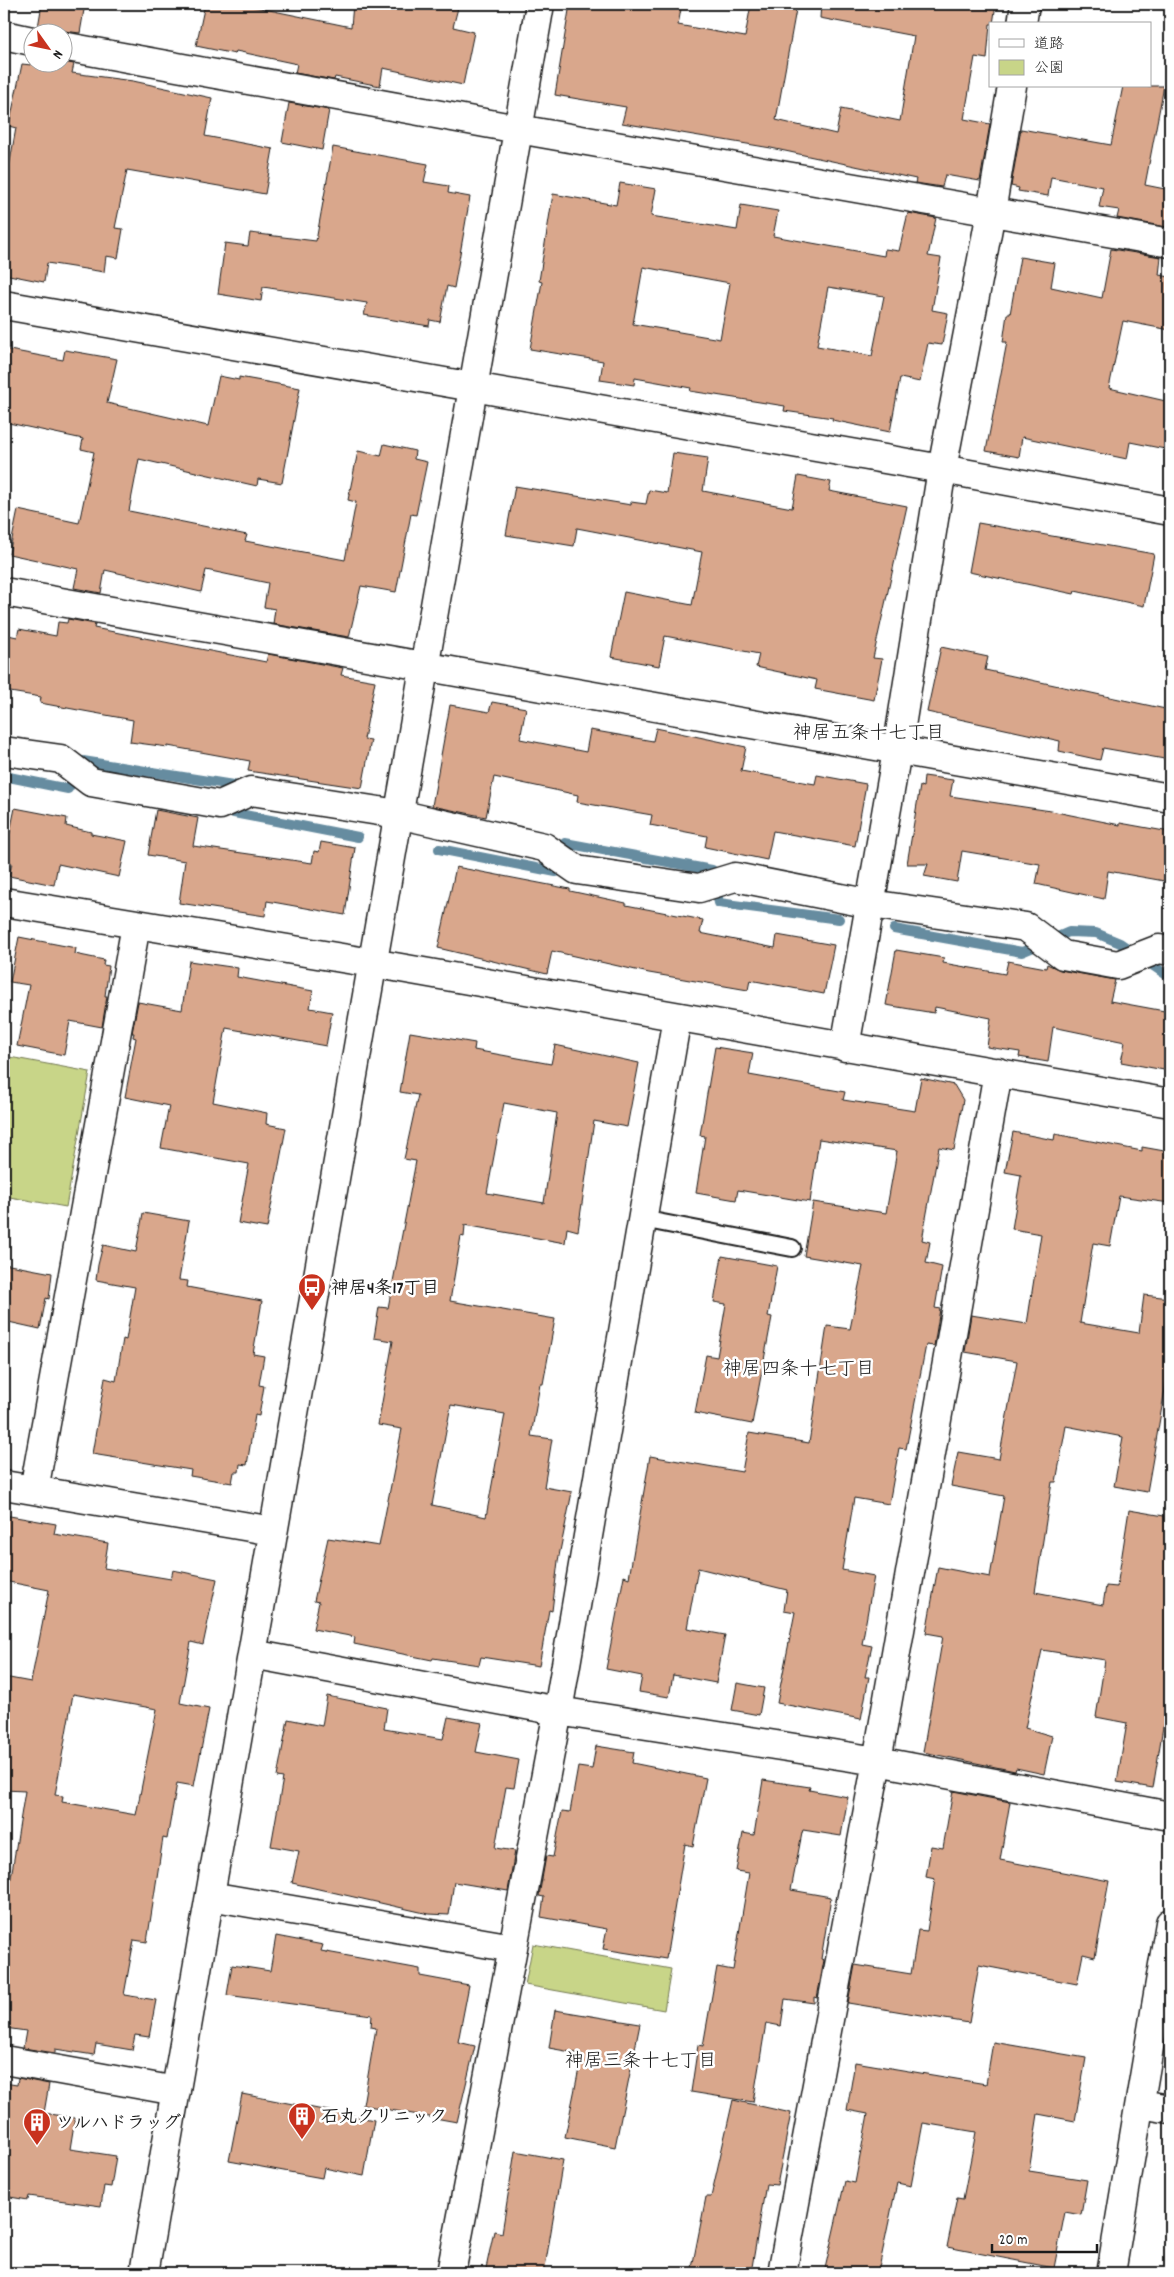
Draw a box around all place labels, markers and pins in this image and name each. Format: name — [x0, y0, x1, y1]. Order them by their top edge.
bus stop icon: 神居4条17丁目 — [297, 1272, 327, 1311]
place label: 神居4条17丁目 — [331, 1277, 439, 1302]
building icon: 石丸クリニック — [287, 2101, 317, 2140]
place label: 石丸クリニック — [321, 2106, 447, 2131]
building icon: ツルハドラッグ — [22, 2107, 52, 2146]
place label: ツルハドラッグ — [56, 2112, 181, 2137]

